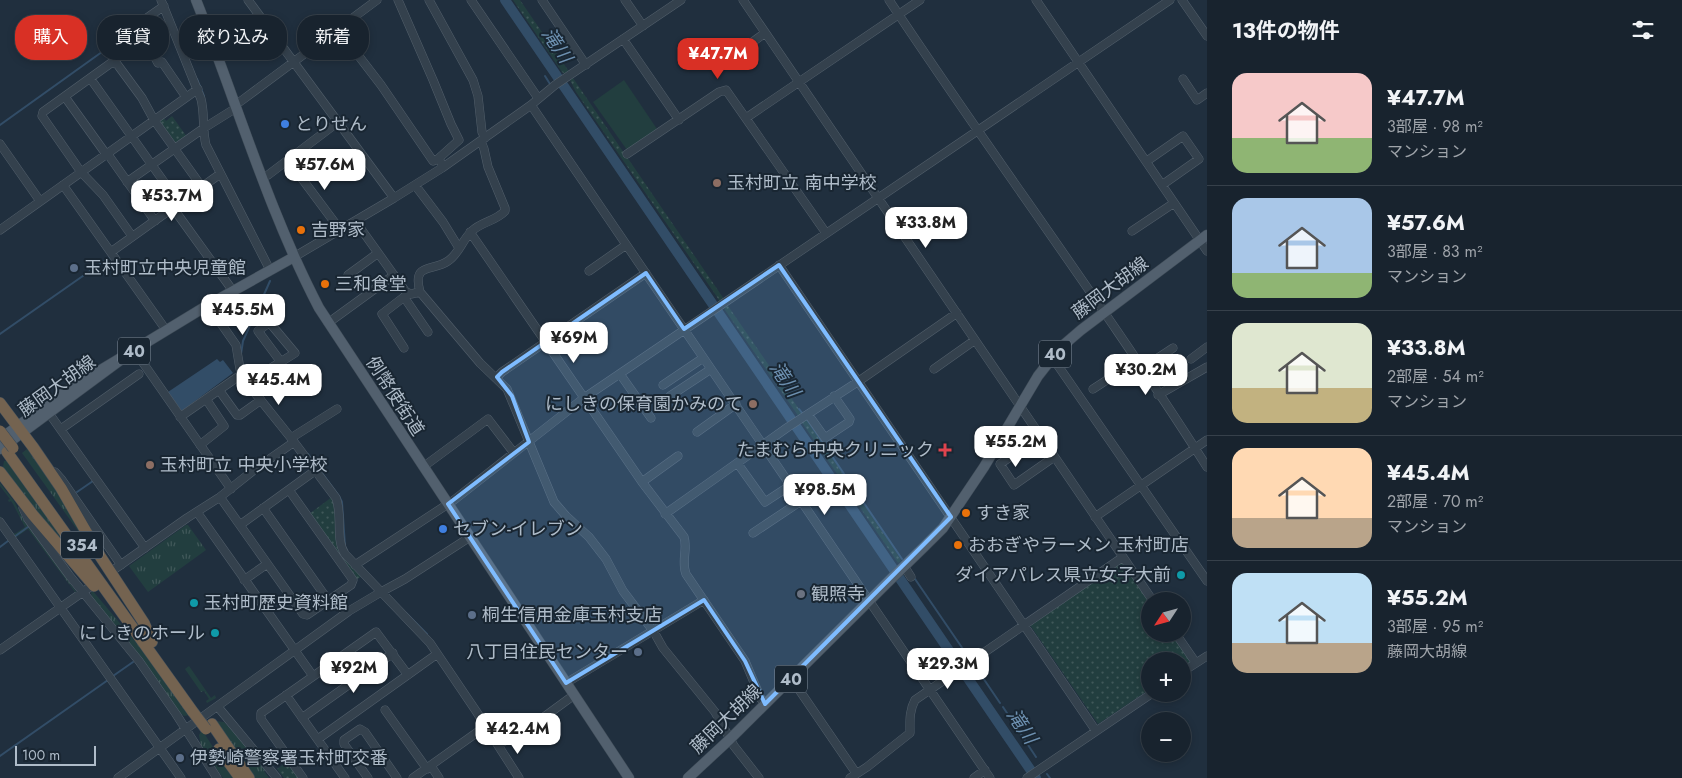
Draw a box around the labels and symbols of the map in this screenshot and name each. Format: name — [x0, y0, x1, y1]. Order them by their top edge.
water label: 滝川 — [535, 22, 580, 70]
pin: ¥47.7M — [677, 38, 759, 80]
place label: とりせん — [295, 111, 367, 137]
marker: とりせん — [279, 118, 291, 130]
pin: ¥57.6M — [284, 148, 366, 191]
place label: 玉村町立 南中学校 — [727, 170, 876, 196]
marker: 玉村町立 南中学校 — [711, 177, 723, 189]
pin: ¥53.7M — [131, 180, 213, 222]
pin: ¥33.8M — [885, 206, 967, 249]
place label: 吉野家 — [311, 217, 365, 243]
marker: 吉野家 — [295, 224, 307, 236]
street label: 藤岡大胡線 — [1066, 251, 1154, 325]
place label: 玉村町立中央児童館 — [84, 255, 246, 281]
marker: 玉村町立中央児童館 — [68, 262, 80, 274]
place label: 三和食堂 — [335, 271, 407, 297]
marker: 三和食堂 — [319, 278, 331, 290]
pin: ¥45.5M — [202, 294, 284, 336]
pin: ¥69M — [544, 322, 604, 364]
road number: 40 — [118, 338, 150, 364]
road number: 40 — [1039, 340, 1071, 368]
street label: 藤岡大胡線 — [13, 349, 101, 423]
street label: 例幣使街道 — [360, 351, 430, 441]
pin: ¥30.2M — [1105, 354, 1187, 396]
water label: 滝川 — [763, 356, 808, 404]
pin: ¥45.4M — [238, 364, 320, 406]
place label: にしきの保育園かみのて — [545, 391, 743, 417]
marker: にしきの保育園かみのて — [747, 398, 759, 410]
pin: ¥55.2M — [975, 426, 1057, 468]
place label: たまむら中央クリニック — [737, 437, 934, 463]
marker: たまむら中央クリニック — [938, 443, 952, 457]
place label: 玉村町立 中央小学校 — [160, 452, 327, 478]
marker: 玉村町立 中央小学校 — [144, 459, 156, 471]
pin: ¥98.5M — [784, 474, 866, 516]
place label: すき家 — [976, 500, 1030, 526]
marker: すき家 — [960, 507, 972, 519]
place label: セブン-イレブン — [453, 516, 583, 542]
marker: セブン-イレブン — [437, 523, 449, 535]
road number: 354 — [61, 532, 103, 558]
place label: おおぎやラーメン 玉村町店 — [968, 532, 1189, 558]
marker: おおぎやラーメン 玉村町店 — [952, 539, 964, 551]
place label: ダイアパレス県立女子大前 — [955, 562, 1171, 588]
marker: ダイアパレス県立女子大前 — [1175, 569, 1187, 581]
place label: 観照寺 — [811, 581, 865, 607]
marker: 観照寺 — [795, 588, 807, 600]
place label: 玉村町歴史資料館 — [204, 590, 348, 616]
north arrow — [1141, 592, 1191, 642]
marker: 玉村町歴史資料館 — [188, 597, 200, 609]
place label: 桐生信用金庫玉村支店 — [482, 602, 662, 628]
marker: 桐生信用金庫玉村支店 — [466, 609, 478, 621]
place label: にしきのホール — [79, 620, 205, 646]
marker: にしきのホール — [209, 627, 221, 639]
place label: 八丁目住民センター — [466, 639, 628, 665]
marker: 八丁目住民センター — [632, 646, 644, 658]
pin: ¥29.3M — [907, 648, 989, 690]
pin: ¥92M — [324, 652, 384, 694]
road number: 40 — [775, 666, 807, 692]
street label: 藤岡大胡線 — [685, 678, 767, 760]
water label: 滝川 — [1000, 703, 1045, 751]
pin: ¥42.4M — [477, 712, 559, 755]
scale bar — [15, 743, 96, 766]
place label: 伊勢崎警察署玉村町交番 — [190, 745, 388, 771]
marker: 伊勢崎警察署玉村町交番 — [174, 752, 186, 764]

